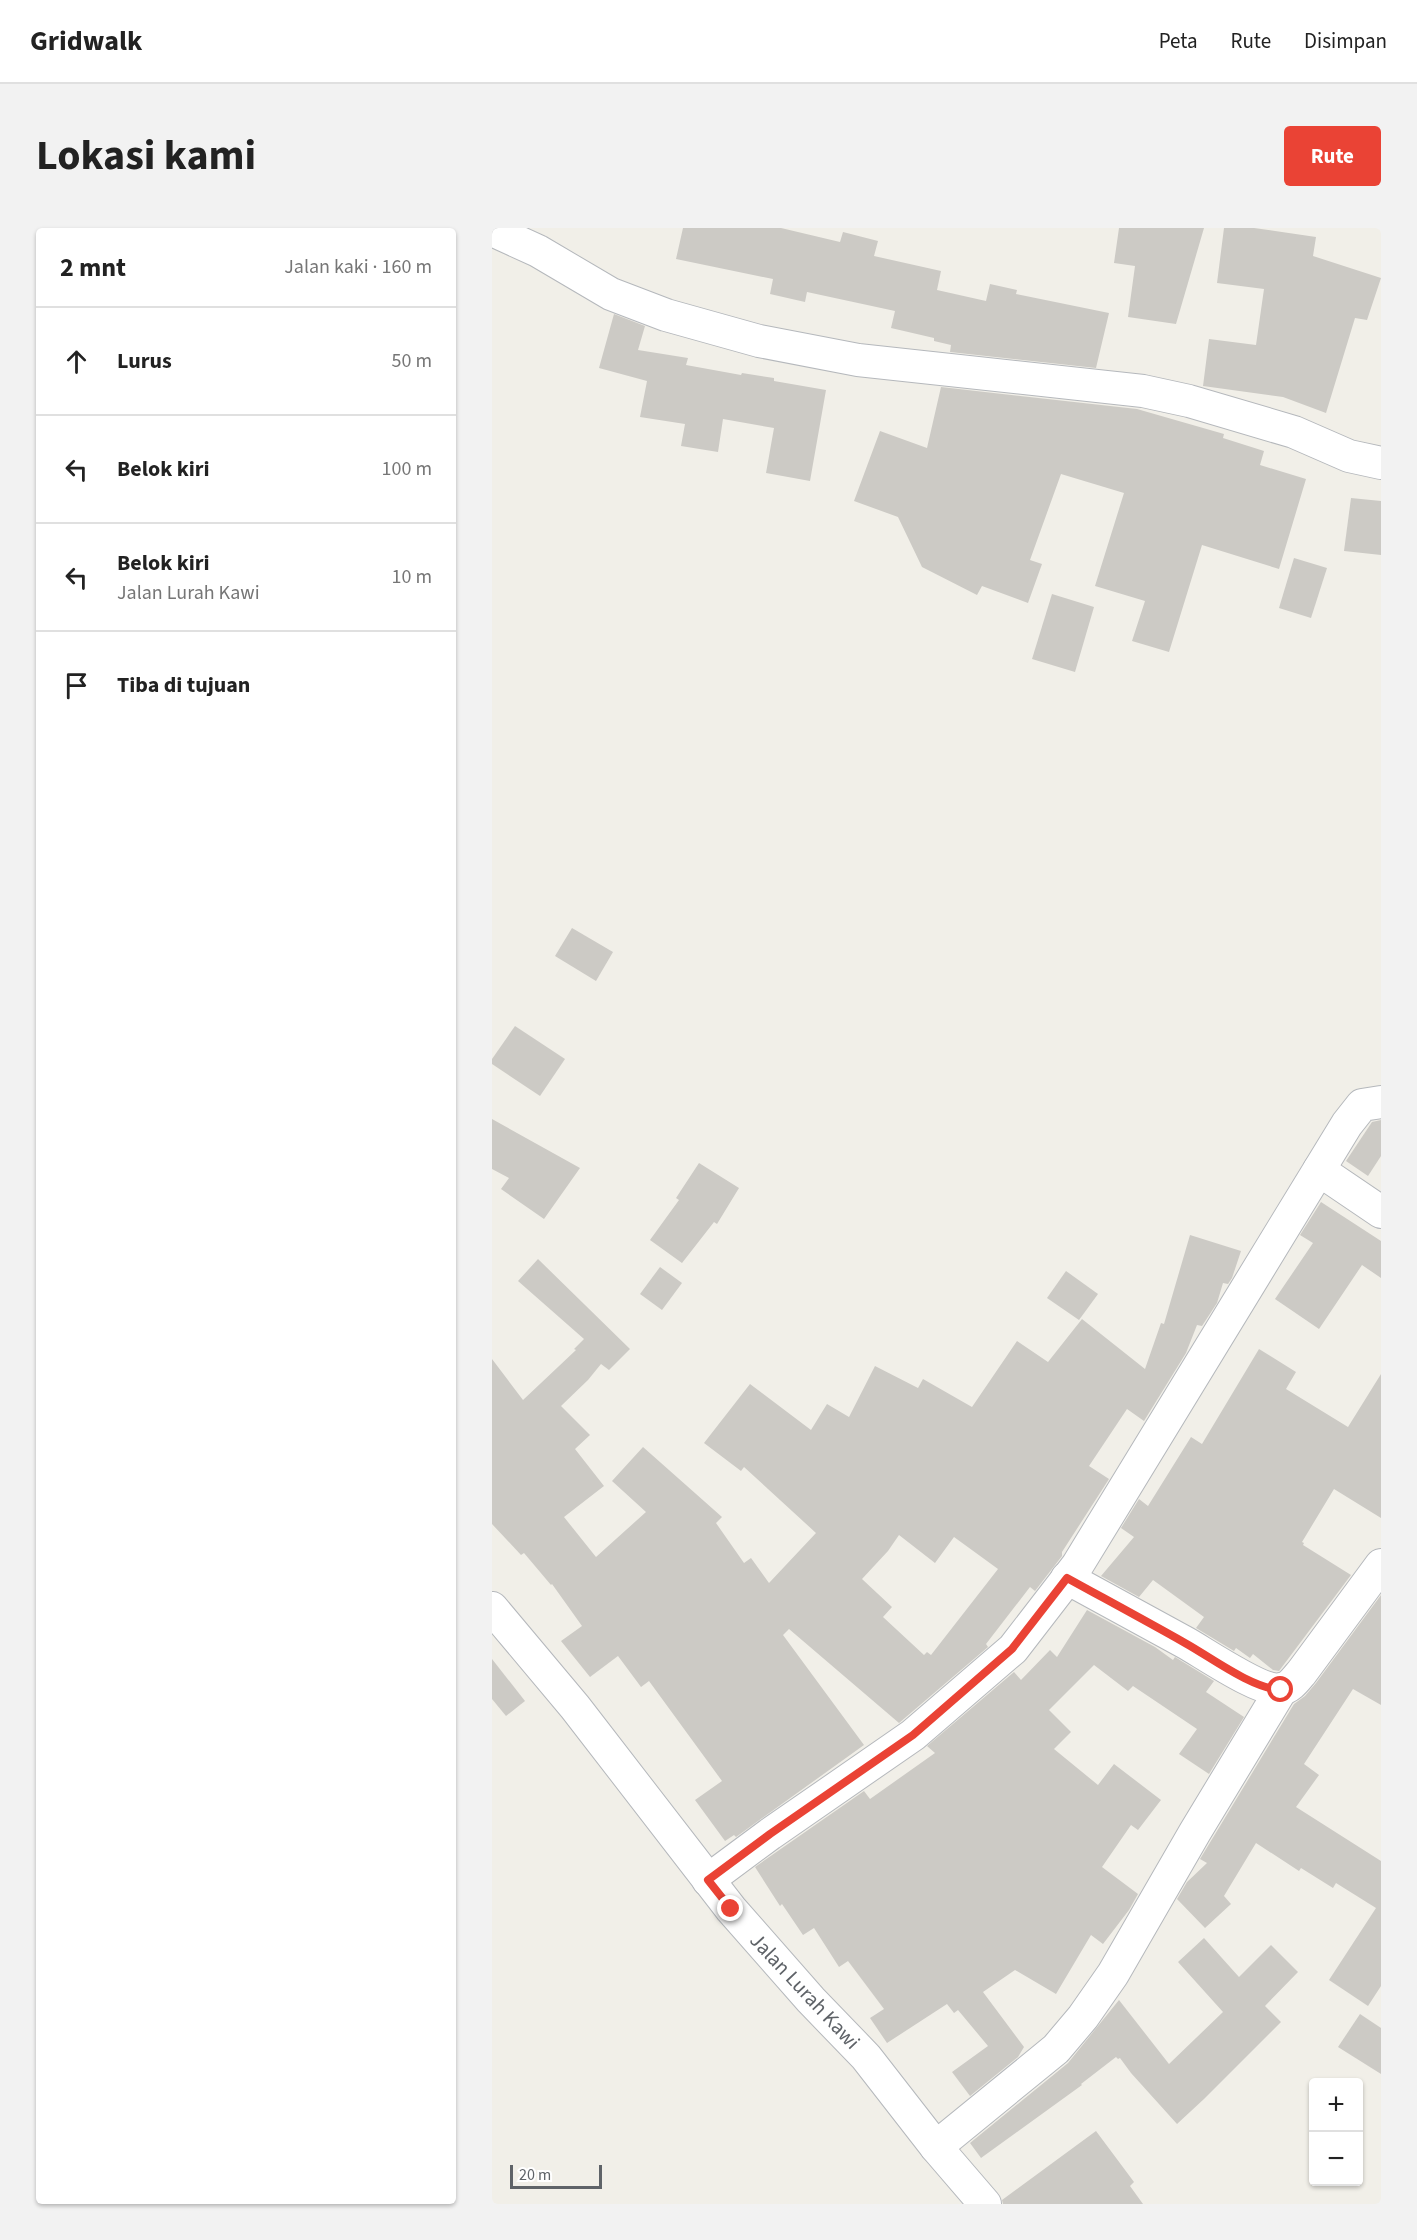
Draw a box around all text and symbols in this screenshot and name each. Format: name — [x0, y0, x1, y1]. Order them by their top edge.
text: Gridwalk — [30, 21, 142, 61]
text: Peta — [1159, 26, 1197, 56]
text: Rute — [1230, 26, 1271, 56]
text: Disimpan — [1304, 26, 1387, 56]
text: Lokasi kami — [36, 126, 256, 186]
button: Rute — [1284, 126, 1381, 186]
text: 2 mnt — [60, 249, 126, 286]
text: Jalan kaki · 160 m — [284, 253, 432, 281]
icon: ahead — [60, 345, 93, 378]
text: Lurus — [117, 345, 172, 377]
text: 50 m — [392, 347, 432, 375]
icon: left — [60, 453, 93, 486]
text: Belok kiri — [117, 453, 210, 485]
text: 100 m — [382, 455, 432, 483]
text: Belok kiri — [117, 547, 210, 579]
icon: left — [60, 561, 93, 594]
text: 10 m — [392, 563, 432, 591]
text: Jalan Lurah Kawi — [117, 579, 260, 607]
icon: arrive — [60, 669, 93, 702]
text: Tiba di tujuan — [117, 669, 250, 701]
route start — [1267, 1676, 1293, 1702]
route end — [717, 1895, 743, 1921]
street label: Jalan Lurah Kawi — [743, 1926, 867, 2056]
map controls — [1309, 2078, 1363, 2186]
button: + — [1309, 2078, 1363, 2132]
button: − — [1309, 2132, 1363, 2186]
scale bar — [510, 2162, 602, 2190]
text: 20 m — [519, 2164, 551, 2186]

